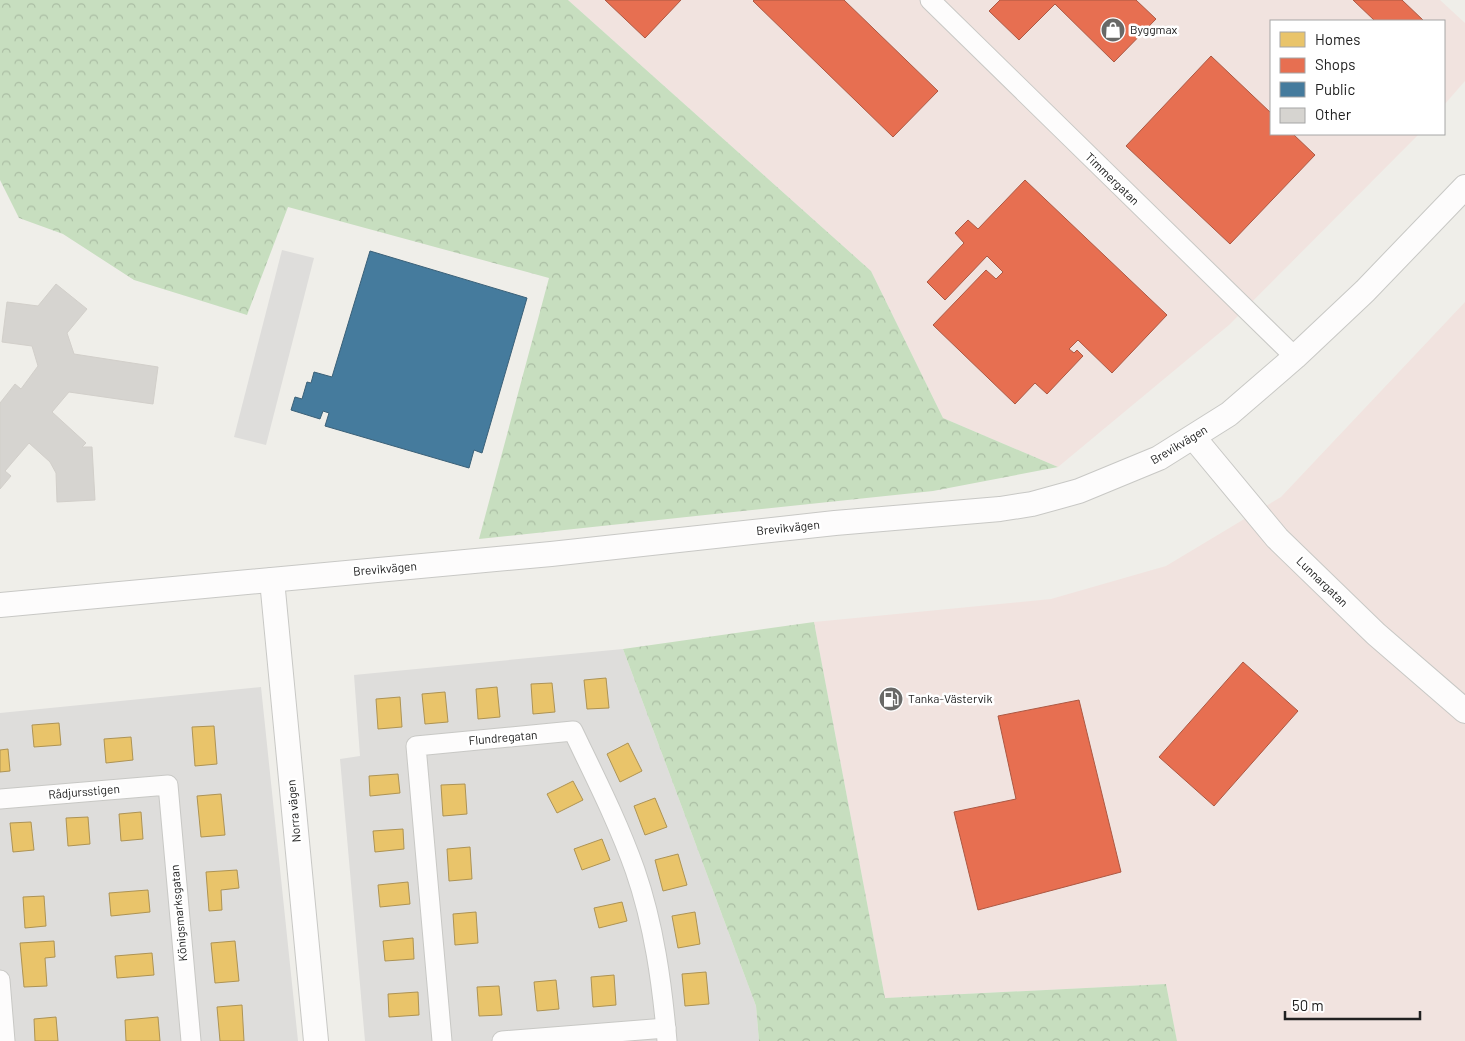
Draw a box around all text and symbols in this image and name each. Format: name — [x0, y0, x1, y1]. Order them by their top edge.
shop icon: Byggmax — [1100, 17, 1126, 43]
legend — [1270, 20, 1445, 135]
place label: Byggmax — [1130, 22, 1178, 36]
text: Homes — [1315, 30, 1360, 48]
text: Shops — [1315, 55, 1355, 73]
text: Public — [1315, 80, 1355, 98]
text: Other — [1315, 105, 1352, 123]
street label: Timmergatan — [1083, 149, 1143, 207]
street label: Brevikvägen — [1148, 422, 1209, 467]
street label: Brevikvägen — [755, 517, 820, 537]
street label: Lunnargatan — [1294, 553, 1351, 609]
street label: Brevikvägen — [353, 558, 417, 578]
fuel station icon: Tanka-Västervik — [878, 686, 904, 712]
place label: Tanka-Västervik — [908, 691, 992, 705]
street label: Flundregatan — [468, 727, 538, 747]
street label: Norra vägen — [283, 779, 303, 843]
street label: Rådjursstigen — [48, 781, 120, 801]
street label: Königsmarksgatan — [167, 864, 189, 962]
scale bar — [1285, 988, 1420, 1020]
text: 50 m — [1292, 996, 1324, 1014]

